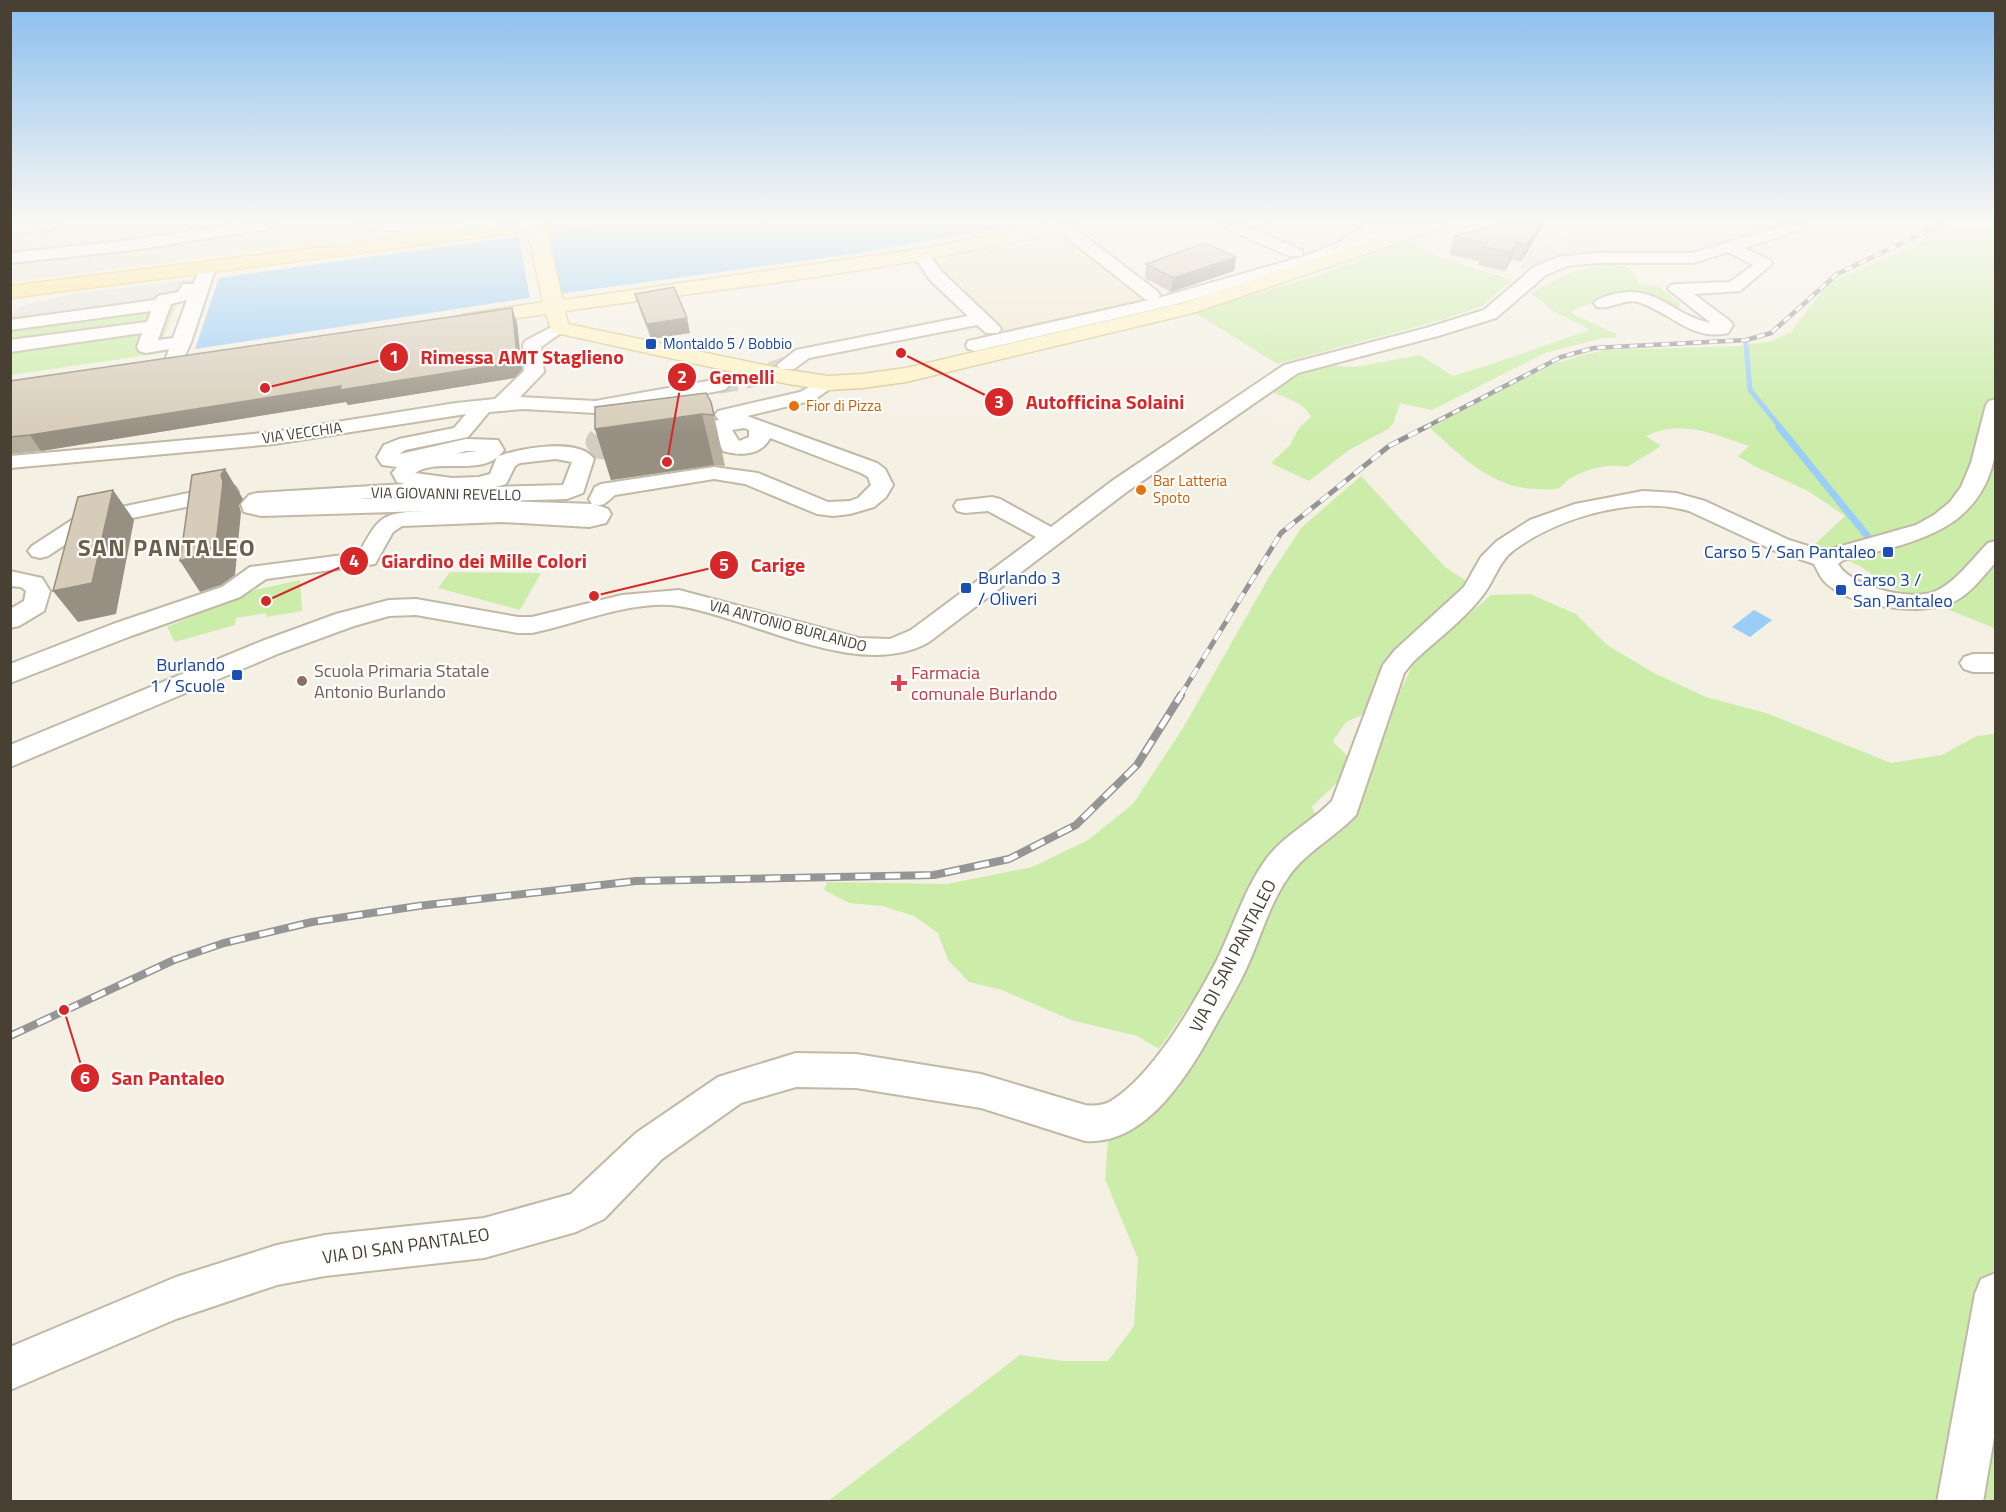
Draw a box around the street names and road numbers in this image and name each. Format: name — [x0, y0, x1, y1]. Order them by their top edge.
street label: VIA VECCHIA — [260, 416, 343, 449]
street label: VIA GIOVANNI REVELLO — [371, 481, 521, 506]
street label: VIA ANTONIO BURLANDO — [707, 593, 870, 658]
street label: VIA DI SAN PANTALEO — [1182, 874, 1283, 1037]
street label: VIA DI SAN PANTALEO — [321, 1220, 491, 1271]

